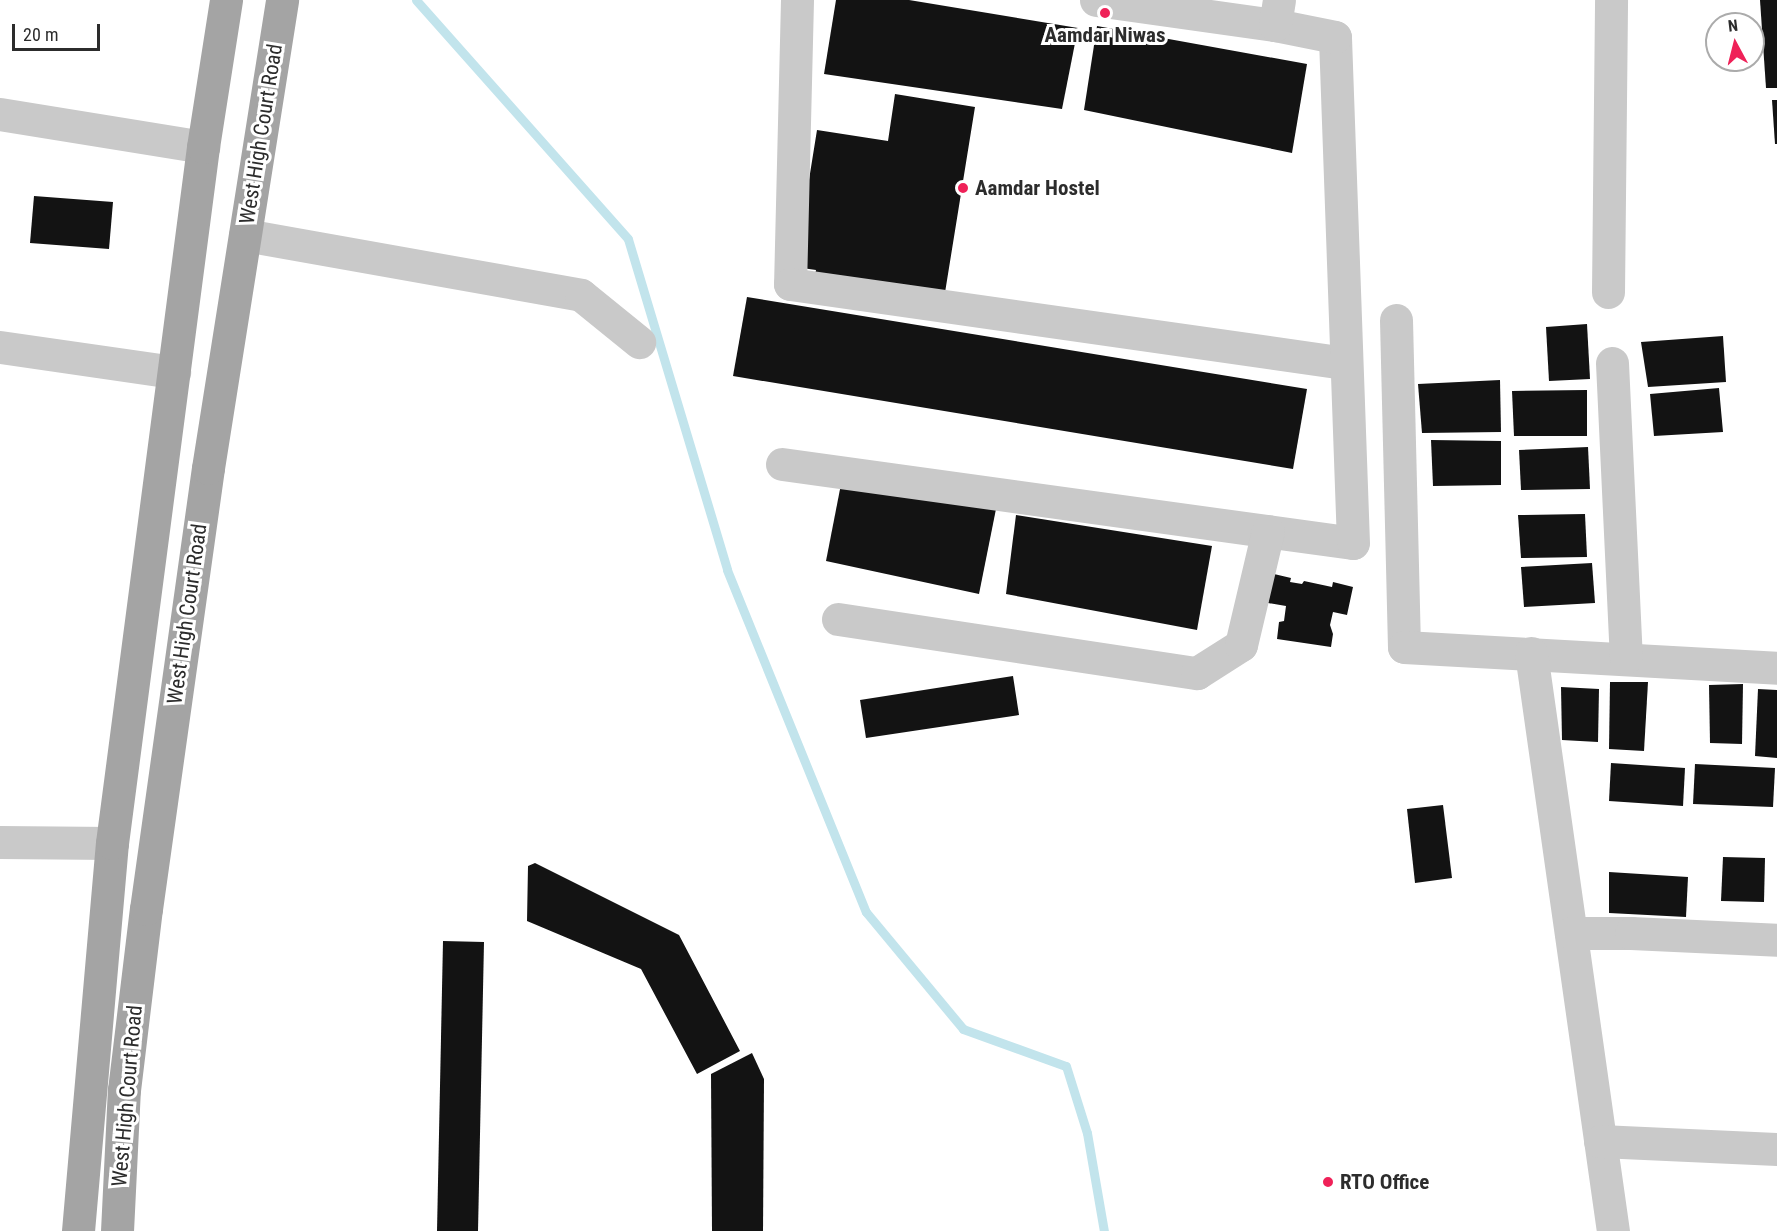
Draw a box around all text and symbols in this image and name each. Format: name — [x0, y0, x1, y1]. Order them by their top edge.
marker: Aamdar Niwas — [1098, 6, 1112, 20]
scale bar — [15, 12, 104, 50]
north arrow — [1705, 12, 1765, 72]
text: N — [1727, 16, 1739, 36]
place label: Aamdar Niwas — [1045, 22, 1165, 48]
text: 20 m — [23, 24, 58, 45]
street label: West High Court Road — [234, 42, 288, 226]
place label: Aamdar Hostel — [975, 175, 1100, 201]
marker: Aamdar Hostel — [956, 181, 970, 195]
street label: West High Court Road — [162, 522, 212, 706]
street label: West High Court Road — [107, 1004, 147, 1188]
place label: RTO Office — [1340, 1169, 1429, 1195]
marker: RTO Office — [1321, 1175, 1335, 1189]

